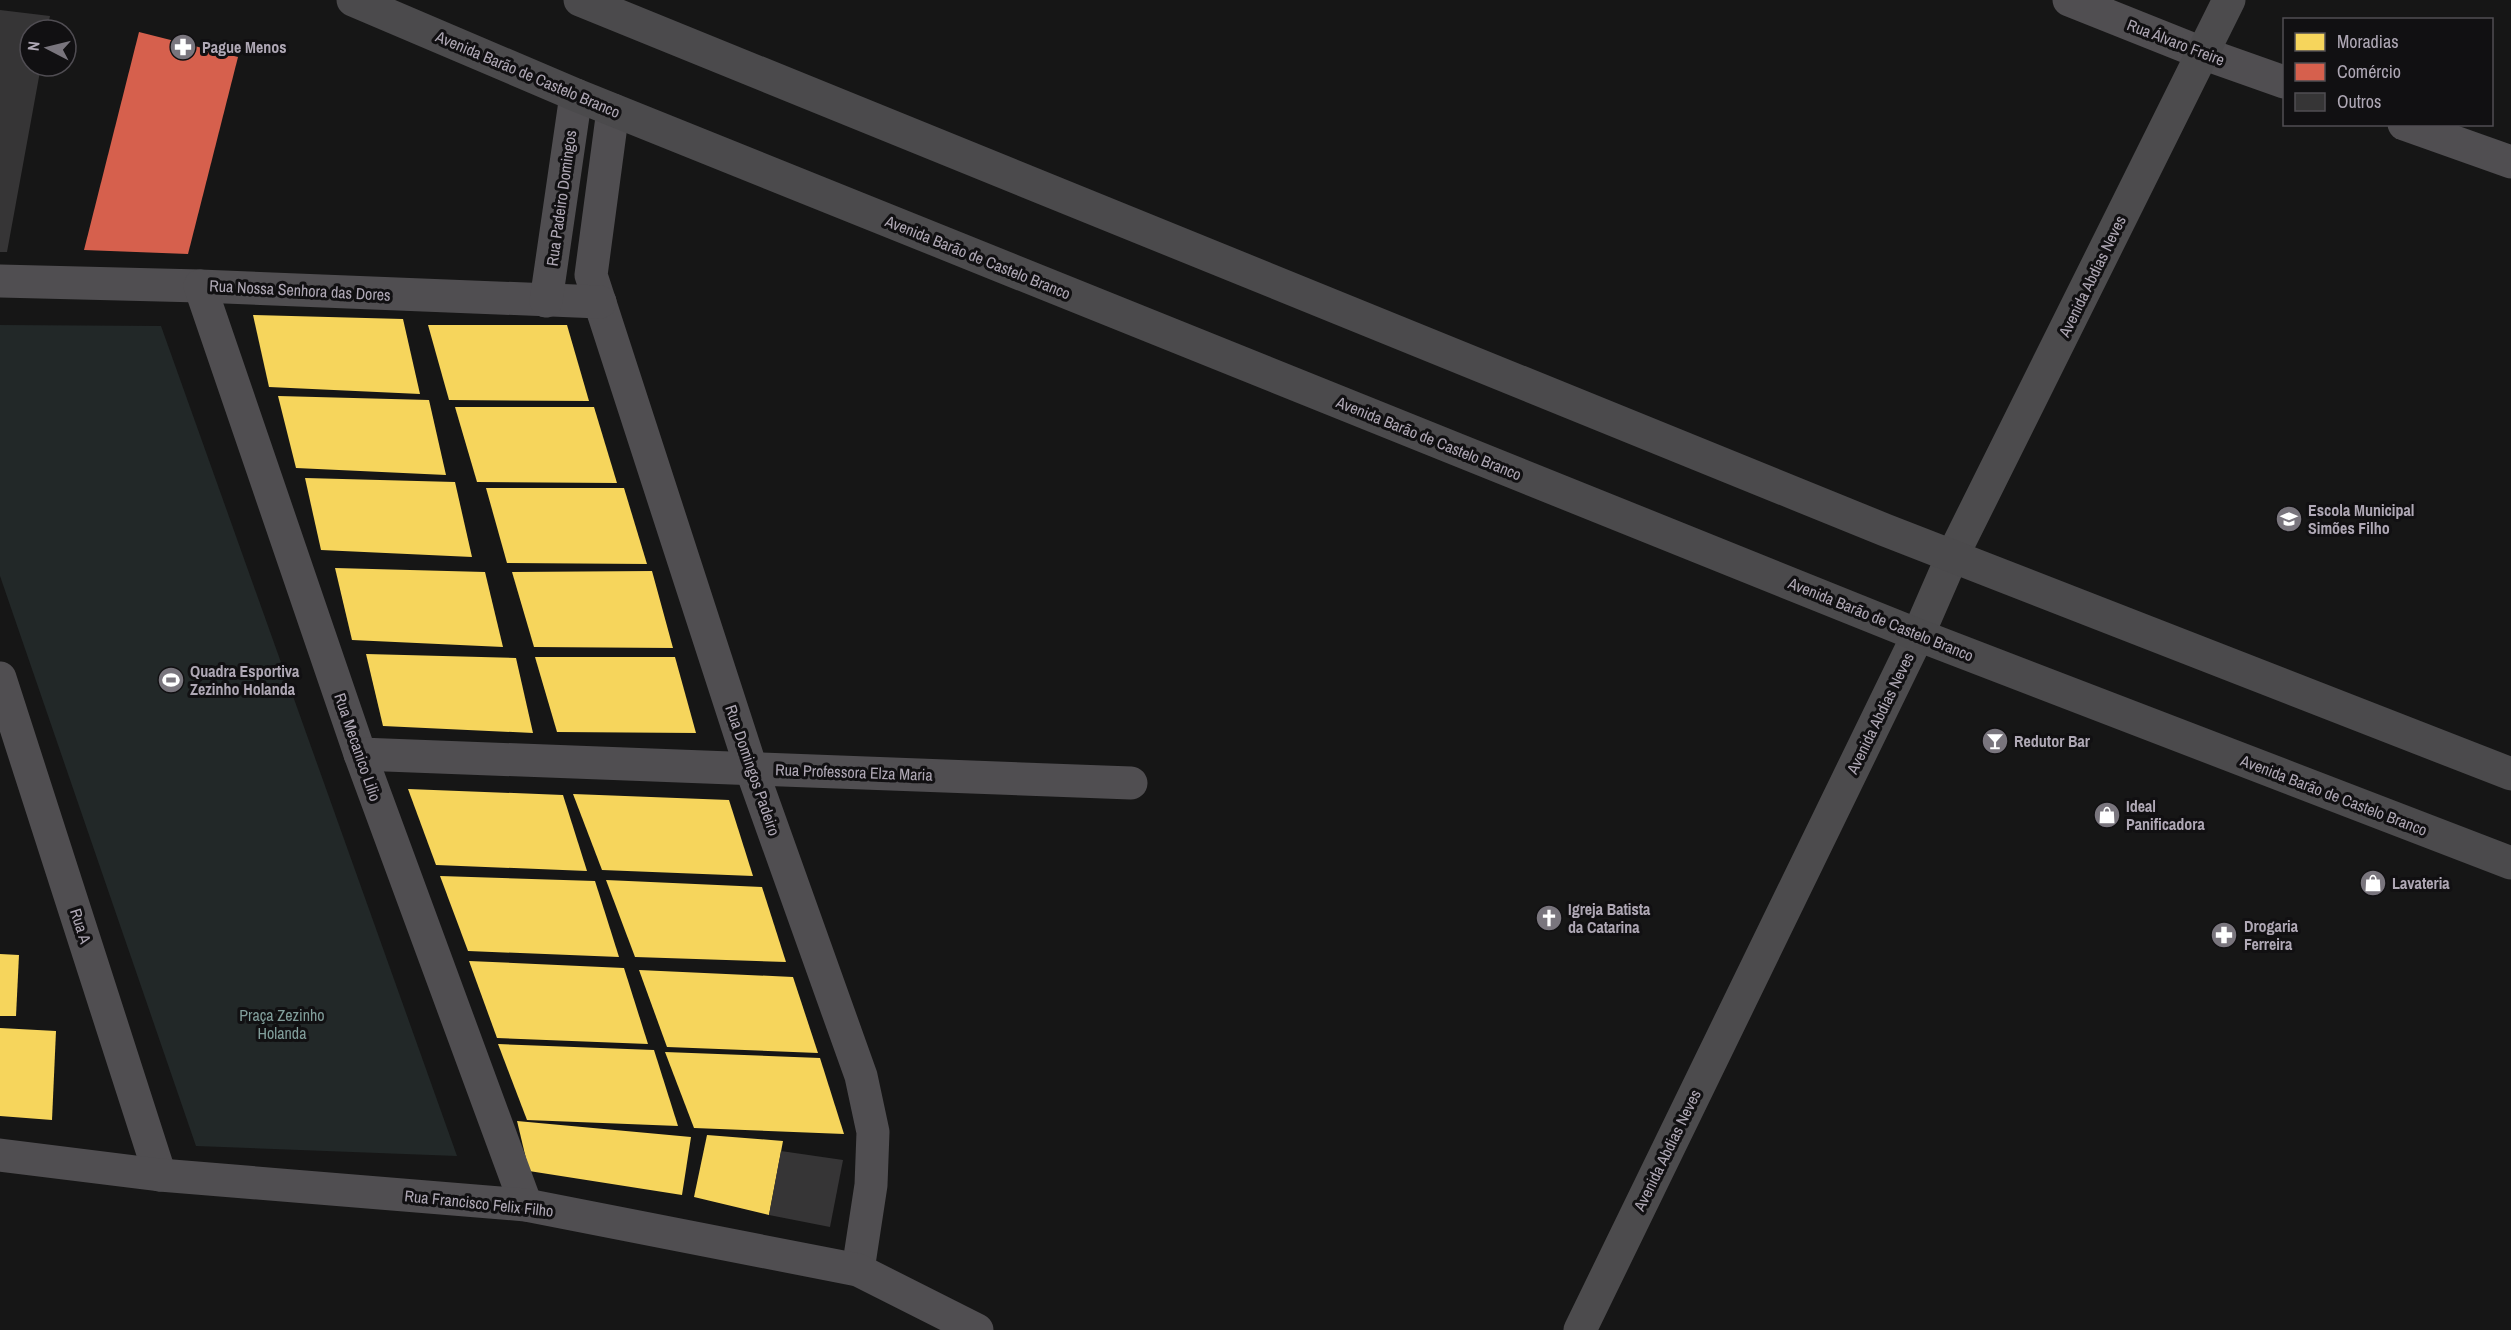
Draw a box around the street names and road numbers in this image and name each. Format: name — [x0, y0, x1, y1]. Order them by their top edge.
street label: Rua Álvaro Freire — [2124, 13, 2228, 71]
street label: Avenida Barão de Castelo Branco — [432, 25, 624, 123]
street label: Rua Padeiro Domingos — [541, 129, 581, 267]
street label: Avenida Barão de Castelo Branco — [881, 209, 1074, 304]
street label: Avenida Abdias Neves — [2053, 212, 2131, 341]
street label: Rua Nossa Senhora das Dores — [209, 274, 391, 306]
street label: Avenida Barão de Castelo Branco — [1332, 390, 1525, 485]
street label: Avenida Barão de Castelo Branco — [1784, 571, 1977, 666]
street label: Avenida Abdias Neves — [1841, 649, 1919, 778]
street label: Rua Mecanico Lilio — [329, 690, 387, 804]
street label: Rua Domingos Padeiro — [720, 702, 786, 838]
street label: Avenida Barão de Castelo Branco — [2237, 749, 2430, 841]
street label: Rua Professora Elza Maria — [775, 758, 934, 786]
street label: Rua A — [65, 906, 97, 947]
street label: Avenida Abdias Neves — [1628, 1086, 1706, 1215]
street label: Rua Francisco Felix Filho — [403, 1184, 555, 1222]

